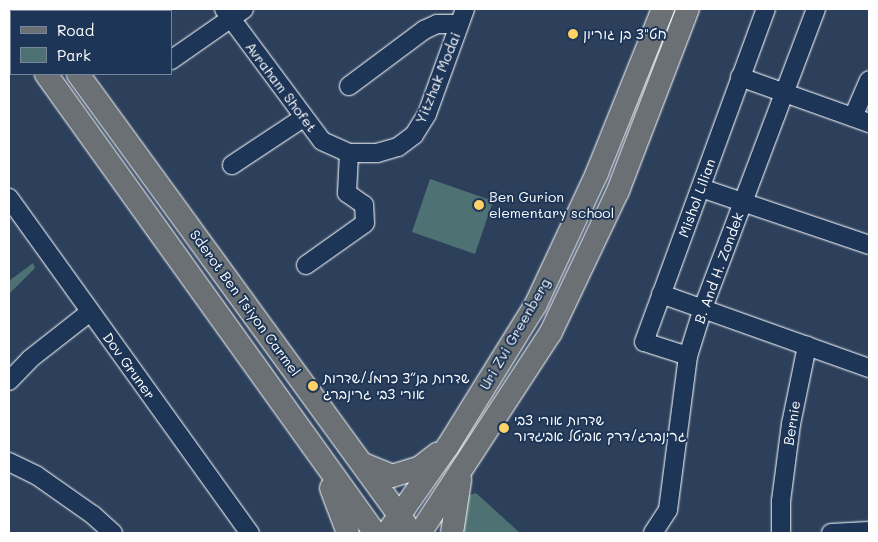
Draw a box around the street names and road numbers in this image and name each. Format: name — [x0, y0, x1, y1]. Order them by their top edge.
street label: Yitzhak Modai — [412, 30, 464, 126]
street label: Avraham Shofet — [242, 39, 320, 135]
street label: Mishol Lilian — [675, 156, 719, 240]
street label: B. And H. Zondek — [691, 210, 747, 326]
street label: Sderot Ben Tsiyon Carmel — [186, 227, 304, 379]
street label: Uri Zvi Greenberg — [476, 275, 554, 393]
street label: Dov Gruner — [99, 329, 159, 403]
street label: Bernie — [780, 399, 804, 447]

